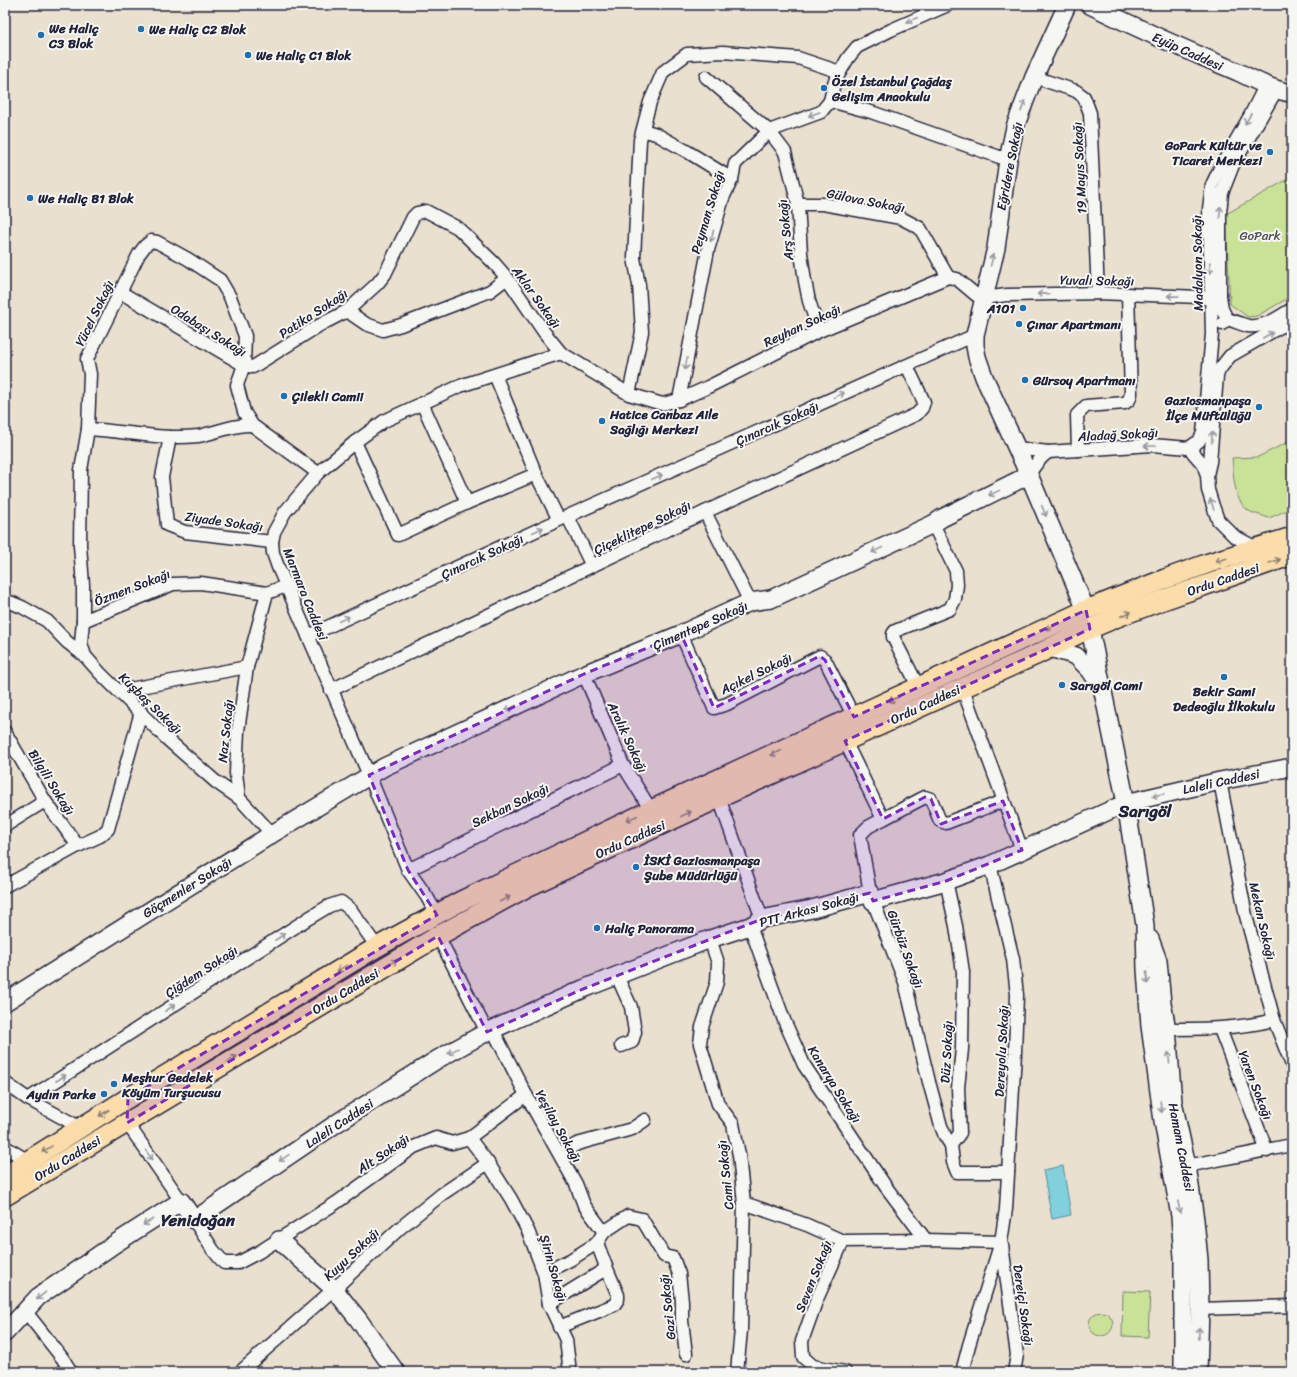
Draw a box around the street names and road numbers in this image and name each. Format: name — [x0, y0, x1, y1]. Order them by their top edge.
street label: Eyüp Caddesi — [1149, 26, 1227, 78]
street label: Eğridere Sokağı — [990, 120, 1029, 212]
street label: 19 Mayıs Sokağı — [1066, 121, 1093, 215]
street label: Peyman Sokağı — [684, 167, 731, 257]
street label: Gülova Sokağı — [825, 182, 908, 219]
street label: Arş Sokağı — [771, 198, 800, 263]
street label: Madalyon Sokağı — [1185, 214, 1210, 311]
street label: Aklar Sokağı — [505, 260, 568, 334]
street label: Yuvalı Sokağı — [1060, 268, 1135, 293]
street label: Yücel Sokağı — [68, 276, 121, 350]
street label: Patika Sokağı — [274, 282, 353, 345]
street label: Reyhan Sokağı — [760, 297, 845, 353]
street label: Odabaşı Sokağı — [166, 298, 252, 363]
street label: Çınarcık Sokağı — [732, 395, 823, 452]
street label: Aladağ Sokağı — [1076, 421, 1159, 448]
street label: Çiçeklitepe Sokağı — [589, 494, 695, 561]
street label: Ziyade Sokağı — [183, 505, 265, 538]
street label: Çınarcık Sokağı — [437, 527, 528, 586]
street label: Marmara Caddesi — [276, 544, 335, 644]
street label: Ordu Caddesi — [1184, 556, 1263, 603]
street label: Özmen Sokağı — [91, 562, 174, 613]
street label: Çimentepe Sokağı — [649, 594, 752, 657]
street label: Açıkel Sokağı — [715, 646, 797, 701]
street label: Kuşbaş Sokağı — [113, 667, 188, 740]
street label: Ordu Caddesi — [886, 678, 964, 731]
street label: Aralık Sokağı — [601, 697, 654, 777]
street label: Naz Sokağı — [211, 698, 240, 764]
street label: Bilgili Sokağı — [22, 745, 81, 820]
street label: Laleli Caddesi — [1180, 762, 1262, 801]
street label: Sekban Sokağı — [467, 777, 553, 834]
street label: Ordu Caddesi — [591, 814, 670, 865]
street label: Göçmenler Sokağı — [138, 850, 237, 924]
street label: Mekan Sokağı — [1242, 880, 1283, 963]
street label: PTT Arkası Sokağı — [757, 885, 862, 934]
street label: Gürbüz Sokağı — [881, 907, 931, 992]
street label: Çiğdem Sokağı — [160, 939, 243, 1004]
street label: Ordu Caddesi — [307, 962, 384, 1021]
street label: Dereyolu Sokağı — [988, 1004, 1015, 1098]
street label: Düz Sokağı — [933, 1020, 960, 1084]
street label: Kanarya Sokağı — [801, 1041, 868, 1128]
street label: Yaren Sokağı — [1232, 1047, 1279, 1124]
street label: Yeşilay Sokağı — [529, 1085, 588, 1167]
street label: Laleli Caddesi — [300, 1092, 379, 1154]
street label: Hamam Caddesi — [1162, 1101, 1201, 1194]
street label: Alt Sokağı — [351, 1127, 415, 1180]
street label: Ordu Caddesi — [29, 1129, 106, 1188]
street label: Cami Sokağı — [710, 1139, 741, 1211]
street label: Kuyu Sokağı — [318, 1222, 385, 1287]
street label: Şirin Sokağı — [533, 1232, 574, 1305]
street label: Seven Sokağı — [789, 1236, 839, 1316]
street label: Dereiçi Sokağı — [1006, 1263, 1041, 1348]
street label: Gazi Sokağı — [653, 1273, 682, 1341]

